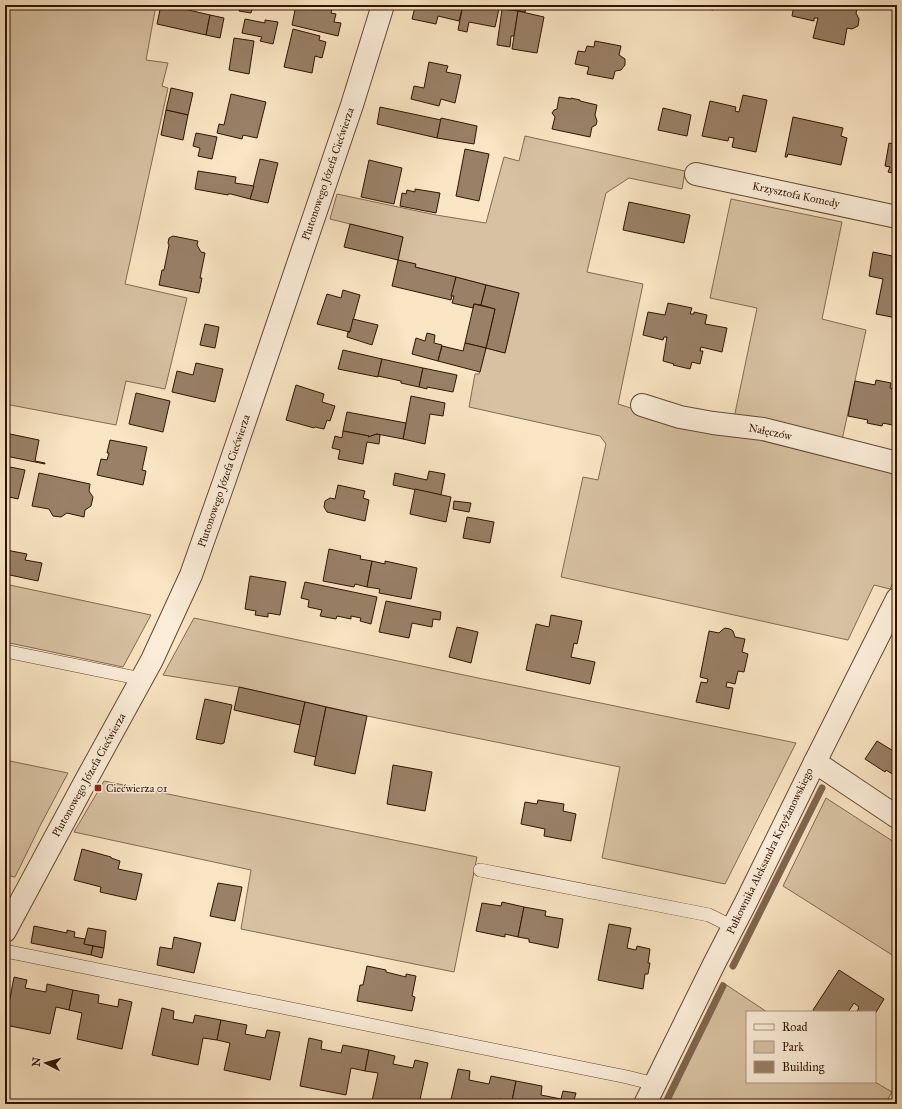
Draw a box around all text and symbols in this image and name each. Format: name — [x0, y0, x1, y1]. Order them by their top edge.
street label: Plutonowego Józefa Ciećwierza — [299, 106, 358, 242]
street label: Krzysztofa Komedy — [751, 179, 842, 211]
street label: Plutonowego Józefa Ciećwierza — [195, 413, 254, 549]
street label: Nałęczów — [747, 421, 794, 443]
street label: Plutonowego Józefa Ciećwierza — [49, 711, 130, 840]
street label: Pułkownika Aleksandra Krzyżanowskiego — [724, 765, 816, 936]
place label: Ciećwierza 01 — [106, 782, 167, 795]
marker: Ciećwierza 01 — [93, 783, 103, 793]
legend — [746, 1011, 876, 1083]
text: Road — [782, 1020, 808, 1034]
text: Park — [782, 1040, 804, 1054]
north arrow — [26, 1043, 66, 1083]
text: N — [30, 1056, 44, 1067]
text: Building — [782, 1060, 825, 1075]

